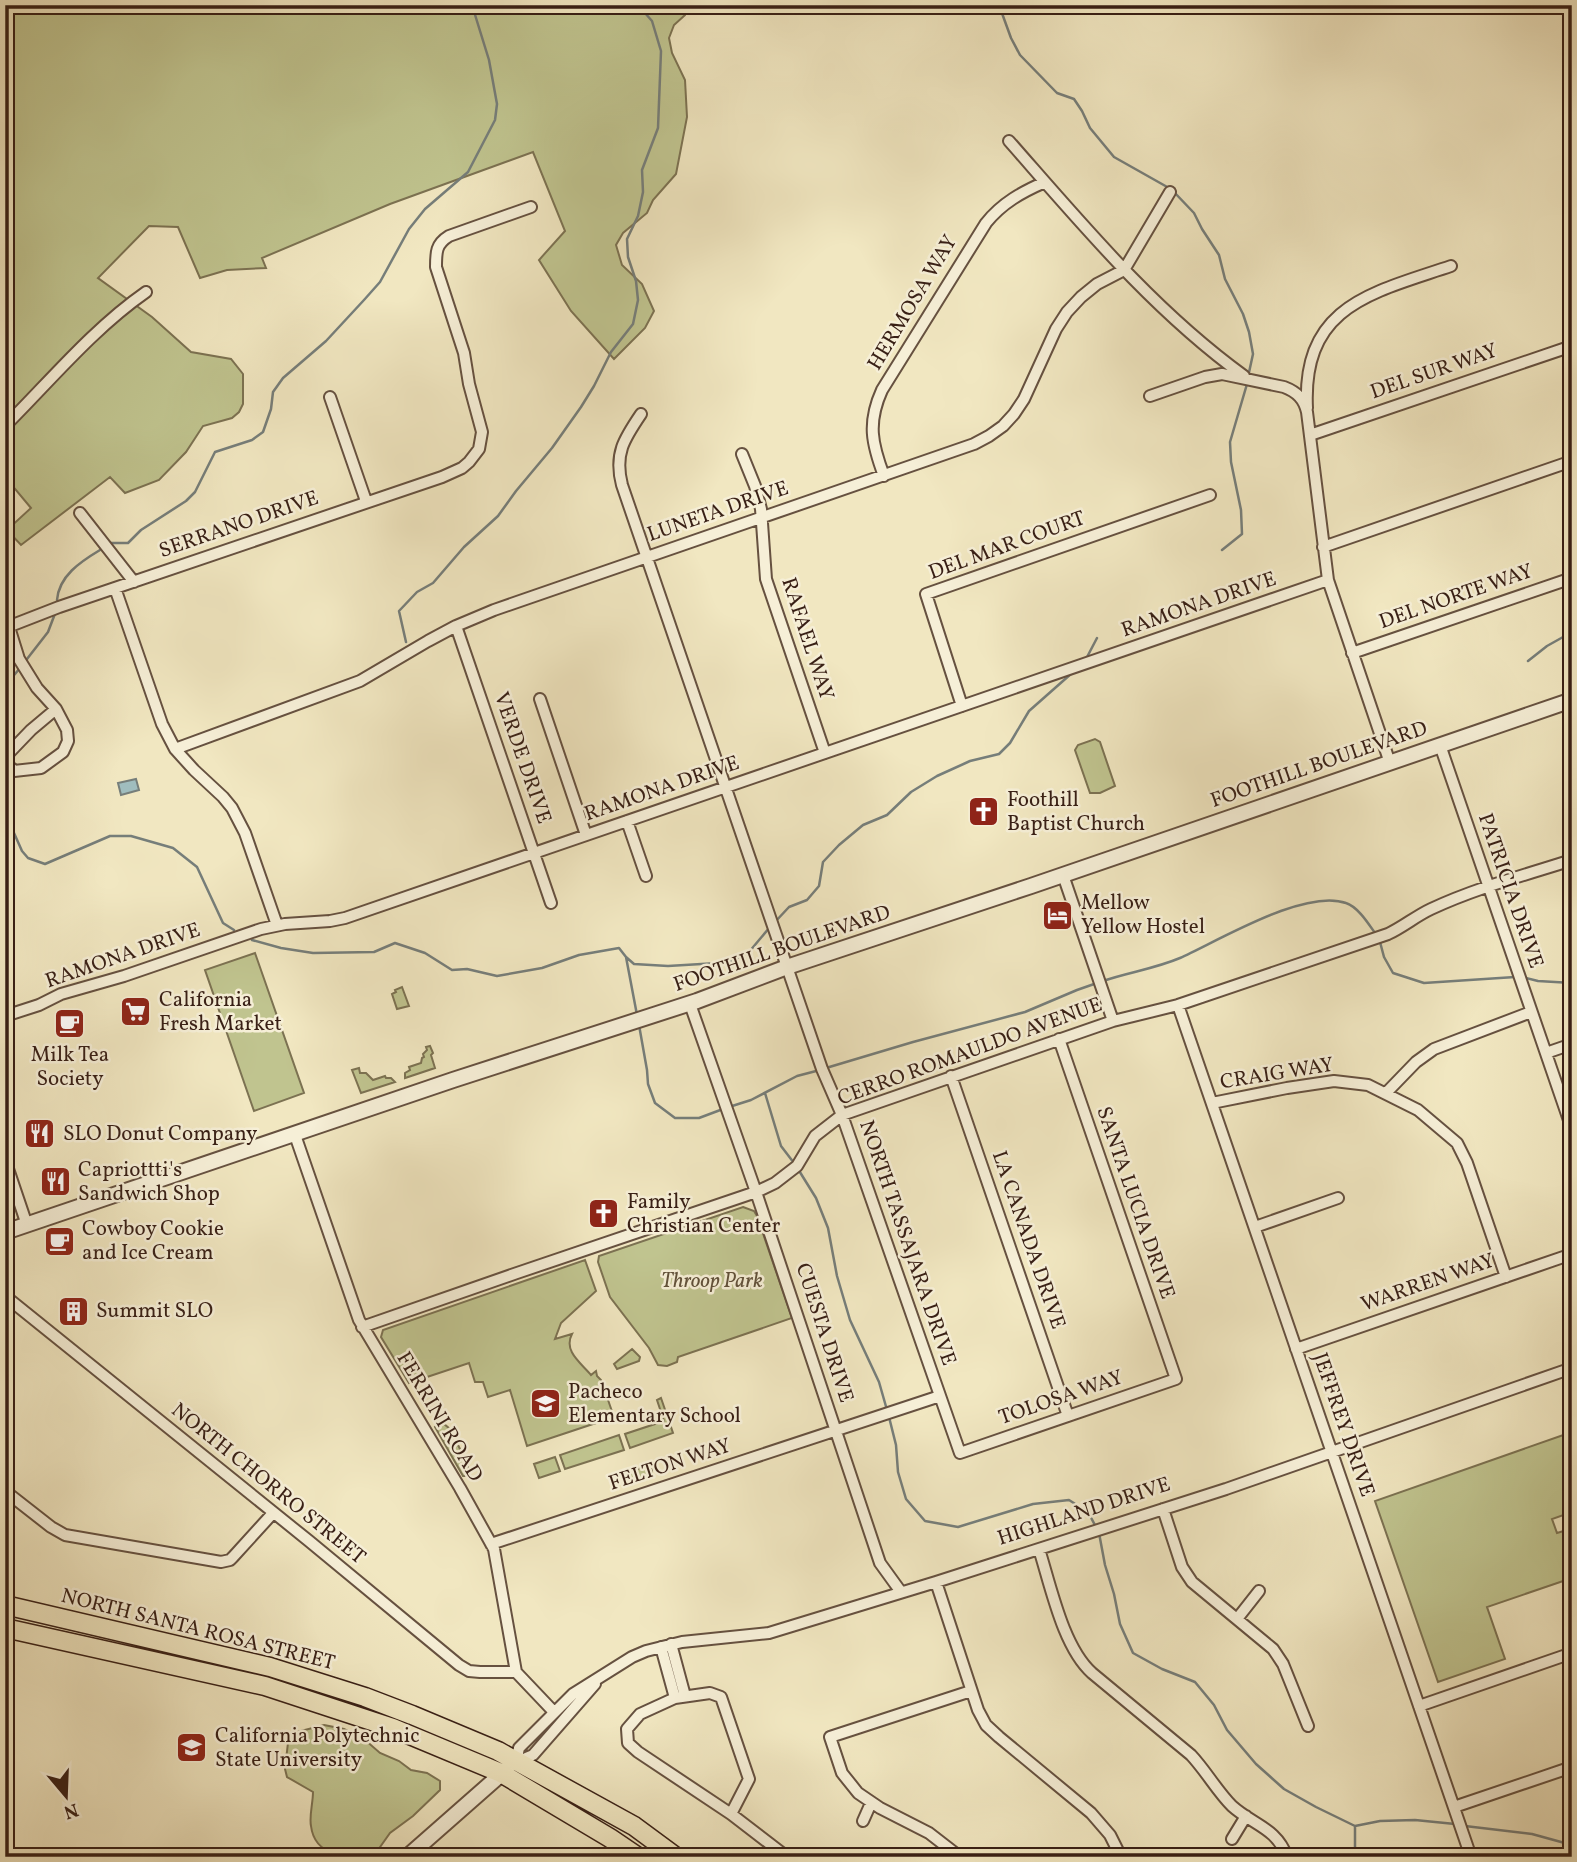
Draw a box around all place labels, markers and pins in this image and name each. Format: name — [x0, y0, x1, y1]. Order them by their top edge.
place label: Foothill Baptist Church — [1007, 786, 1145, 839]
church icon: Foothill Baptist Church — [967, 795, 1001, 829]
place label: Mellow Yellow Hostel — [1081, 889, 1205, 942]
hotel icon: Mellow Yellow Hostel — [1041, 898, 1075, 932]
place label: California Fresh Market — [159, 986, 282, 1039]
supermarket icon: California Fresh Market — [119, 995, 153, 1029]
cafe icon: Milk Tea Society — [53, 1006, 87, 1040]
place label: Milk Tea Society — [31, 1041, 109, 1094]
restaurant icon: SLO Donut Company — [23, 1117, 57, 1151]
place label: SLO Donut Company — [63, 1120, 258, 1149]
place label: Capriottti's Sandwich Shop — [78, 1156, 220, 1209]
restaurant icon: Capriottti's Sandwich Shop — [38, 1165, 72, 1199]
place label: Family Christian Center — [627, 1188, 781, 1241]
church icon: Family Christian Center — [587, 1197, 621, 1231]
place label: Cowboy Cookie and Ice Cream — [82, 1215, 224, 1268]
cafe icon: Cowboy Cookie and Ice Cream — [42, 1224, 76, 1258]
building icon: Summit SLO — [56, 1294, 90, 1328]
place label: Summit SLO — [96, 1297, 213, 1326]
place label: Pacheco Elementary School — [568, 1378, 741, 1431]
school or university icon: Pacheco Elementary School — [528, 1387, 562, 1421]
place label: California Polytechnic State University — [215, 1722, 420, 1775]
school or university icon: California Polytechnic State University — [175, 1731, 209, 1765]

